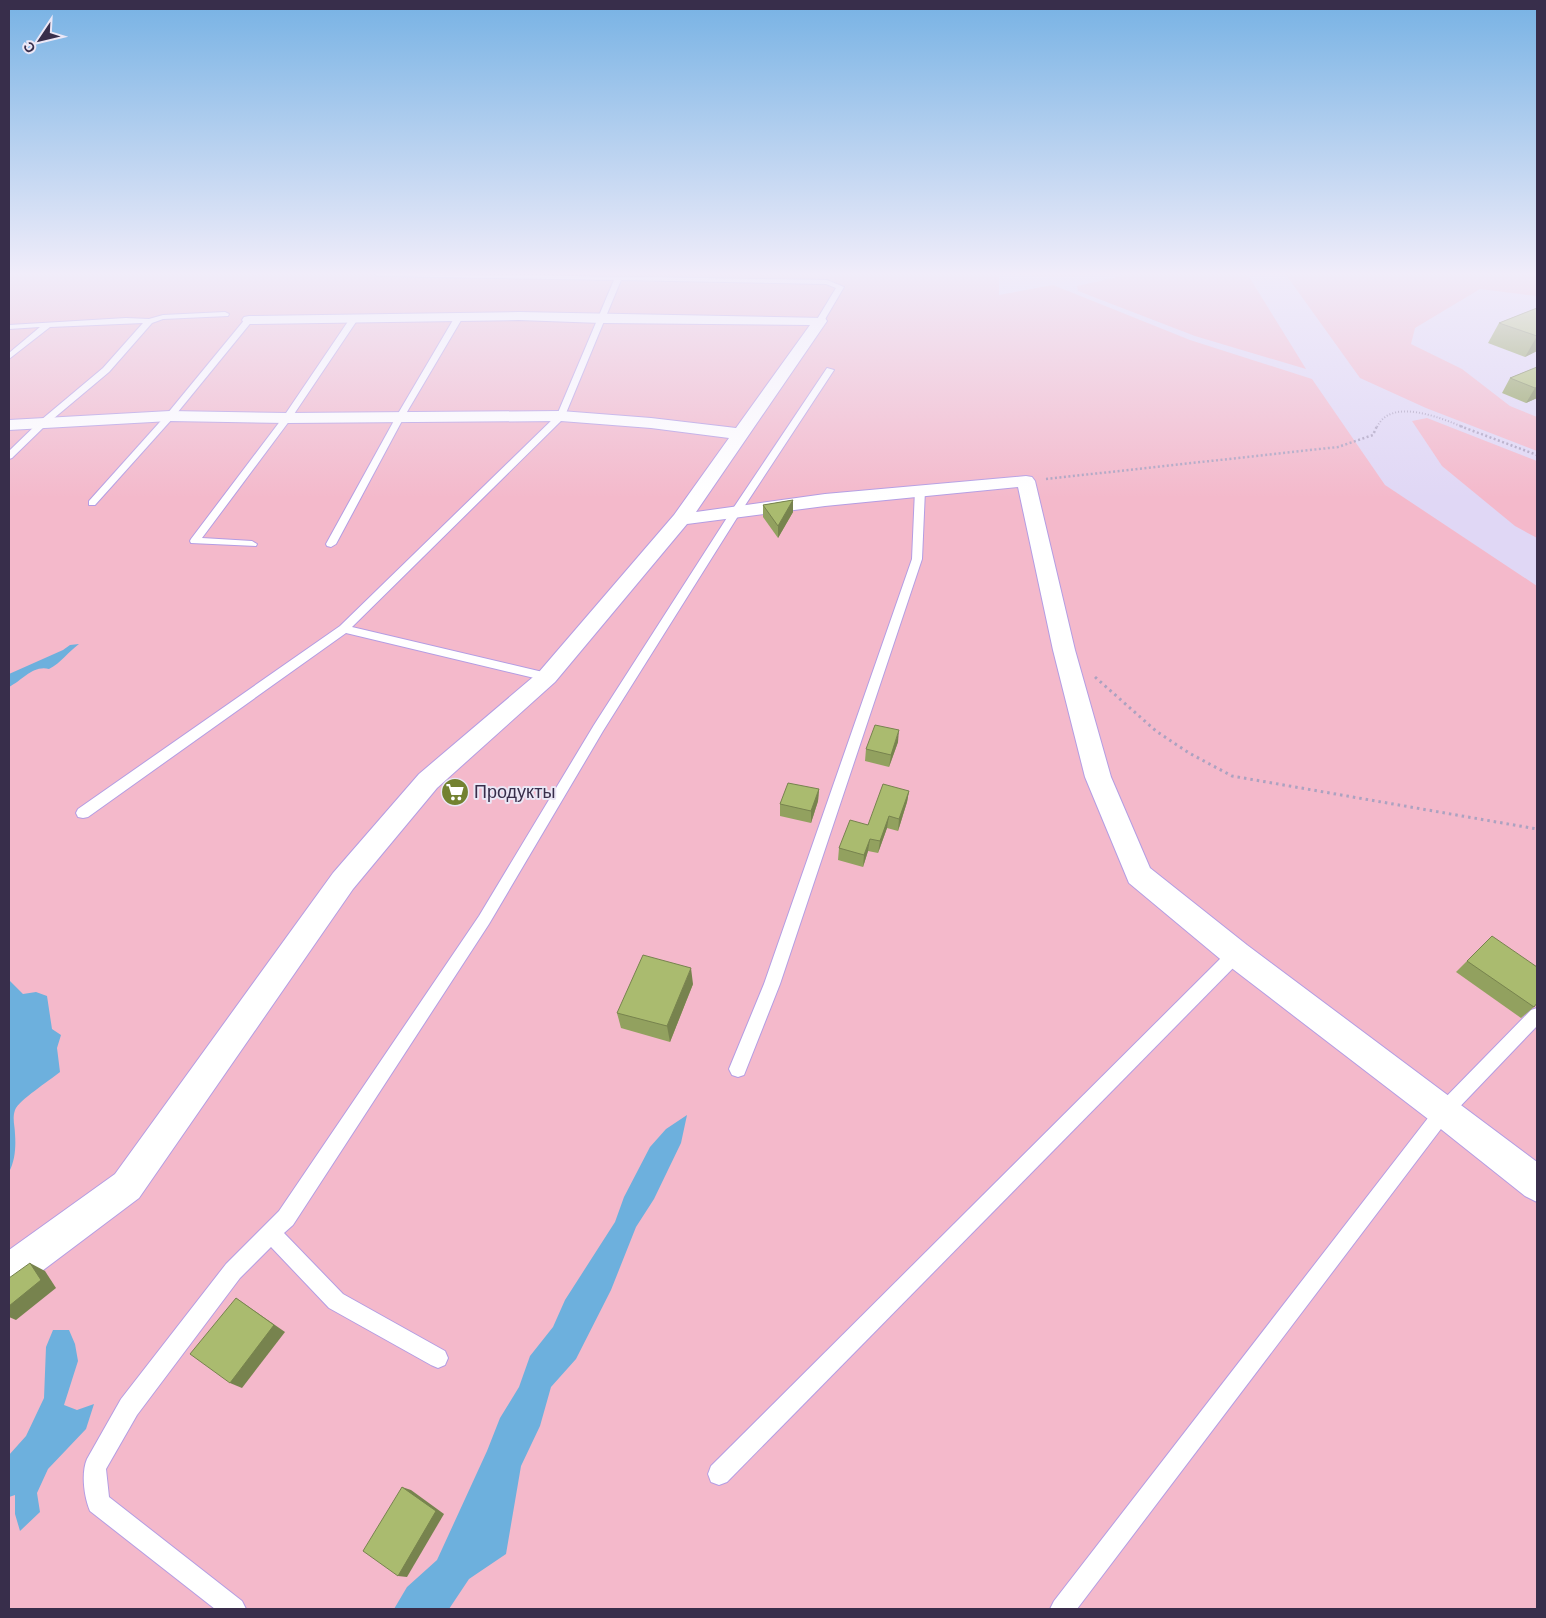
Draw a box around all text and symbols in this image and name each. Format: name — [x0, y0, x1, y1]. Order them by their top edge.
north arrow — [15, 15, 65, 65]
text: С — [19, 39, 39, 57]
supermarket icon: Продукты — [440, 777, 470, 807]
place label: Продукты — [474, 780, 555, 802]

